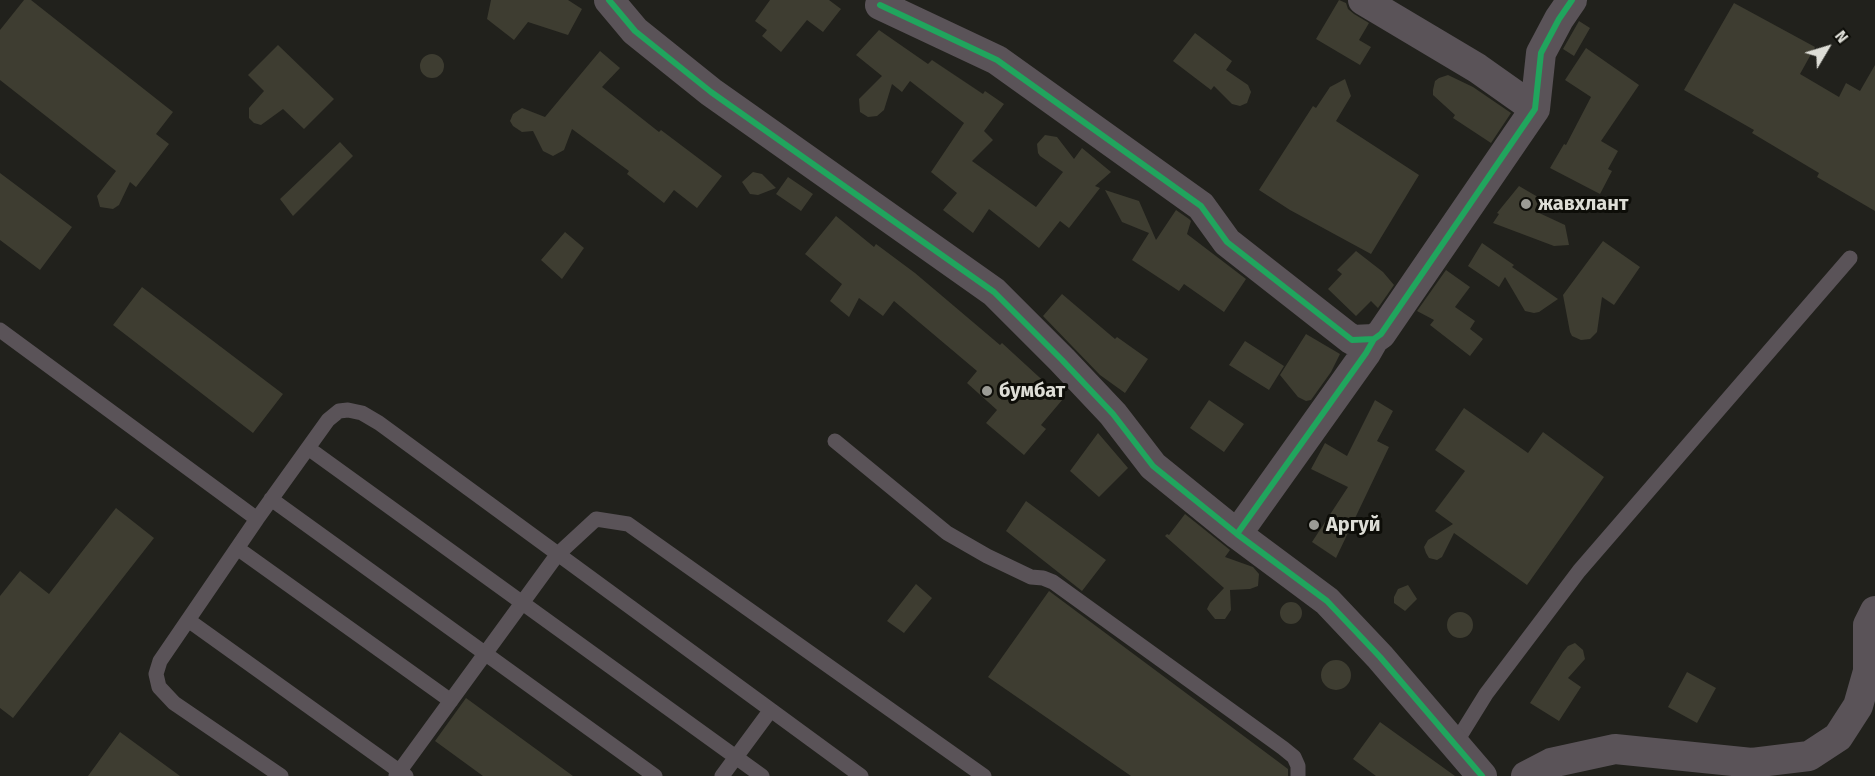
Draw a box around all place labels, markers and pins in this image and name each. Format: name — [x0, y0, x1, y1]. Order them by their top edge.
place label: жавхлант — [1538, 192, 1628, 216]
marker: жавхлант — [1519, 197, 1533, 211]
place label: бумбат — [999, 379, 1065, 403]
marker: бумбат — [980, 384, 994, 398]
place label: Аргуй — [1326, 513, 1381, 537]
marker: Аргуй — [1307, 518, 1321, 532]

